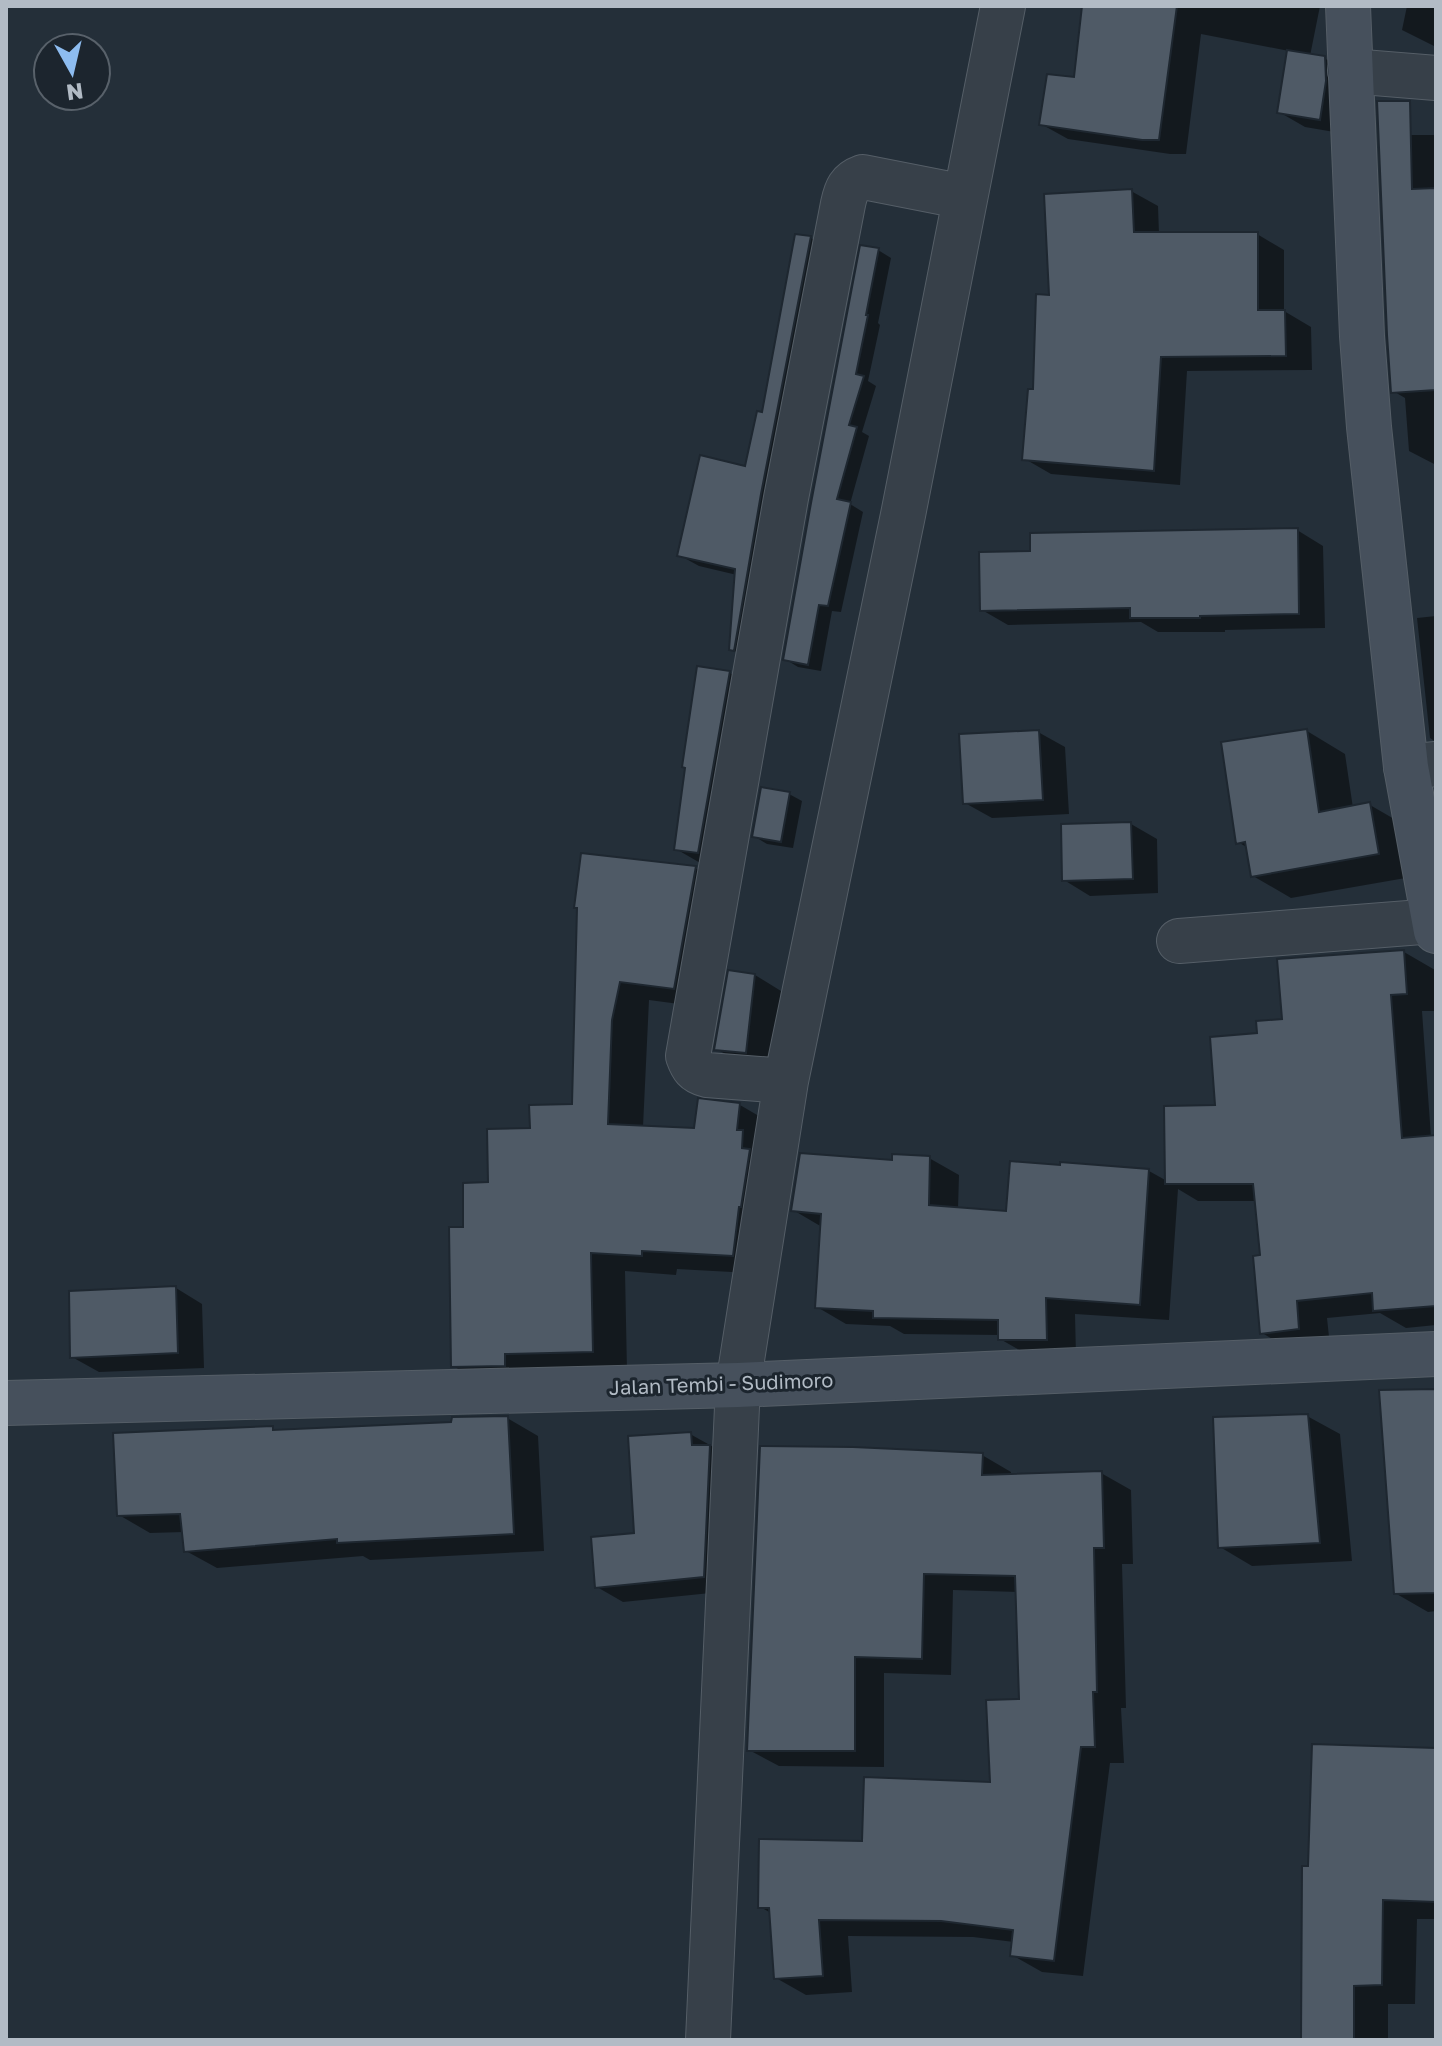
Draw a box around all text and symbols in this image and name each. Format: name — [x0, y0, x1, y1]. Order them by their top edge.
north arrow — [32, 32, 112, 112]
text: N — [65, 78, 85, 107]
street label: Jalan Tembi - Sudimoro — [608, 1367, 834, 1399]

